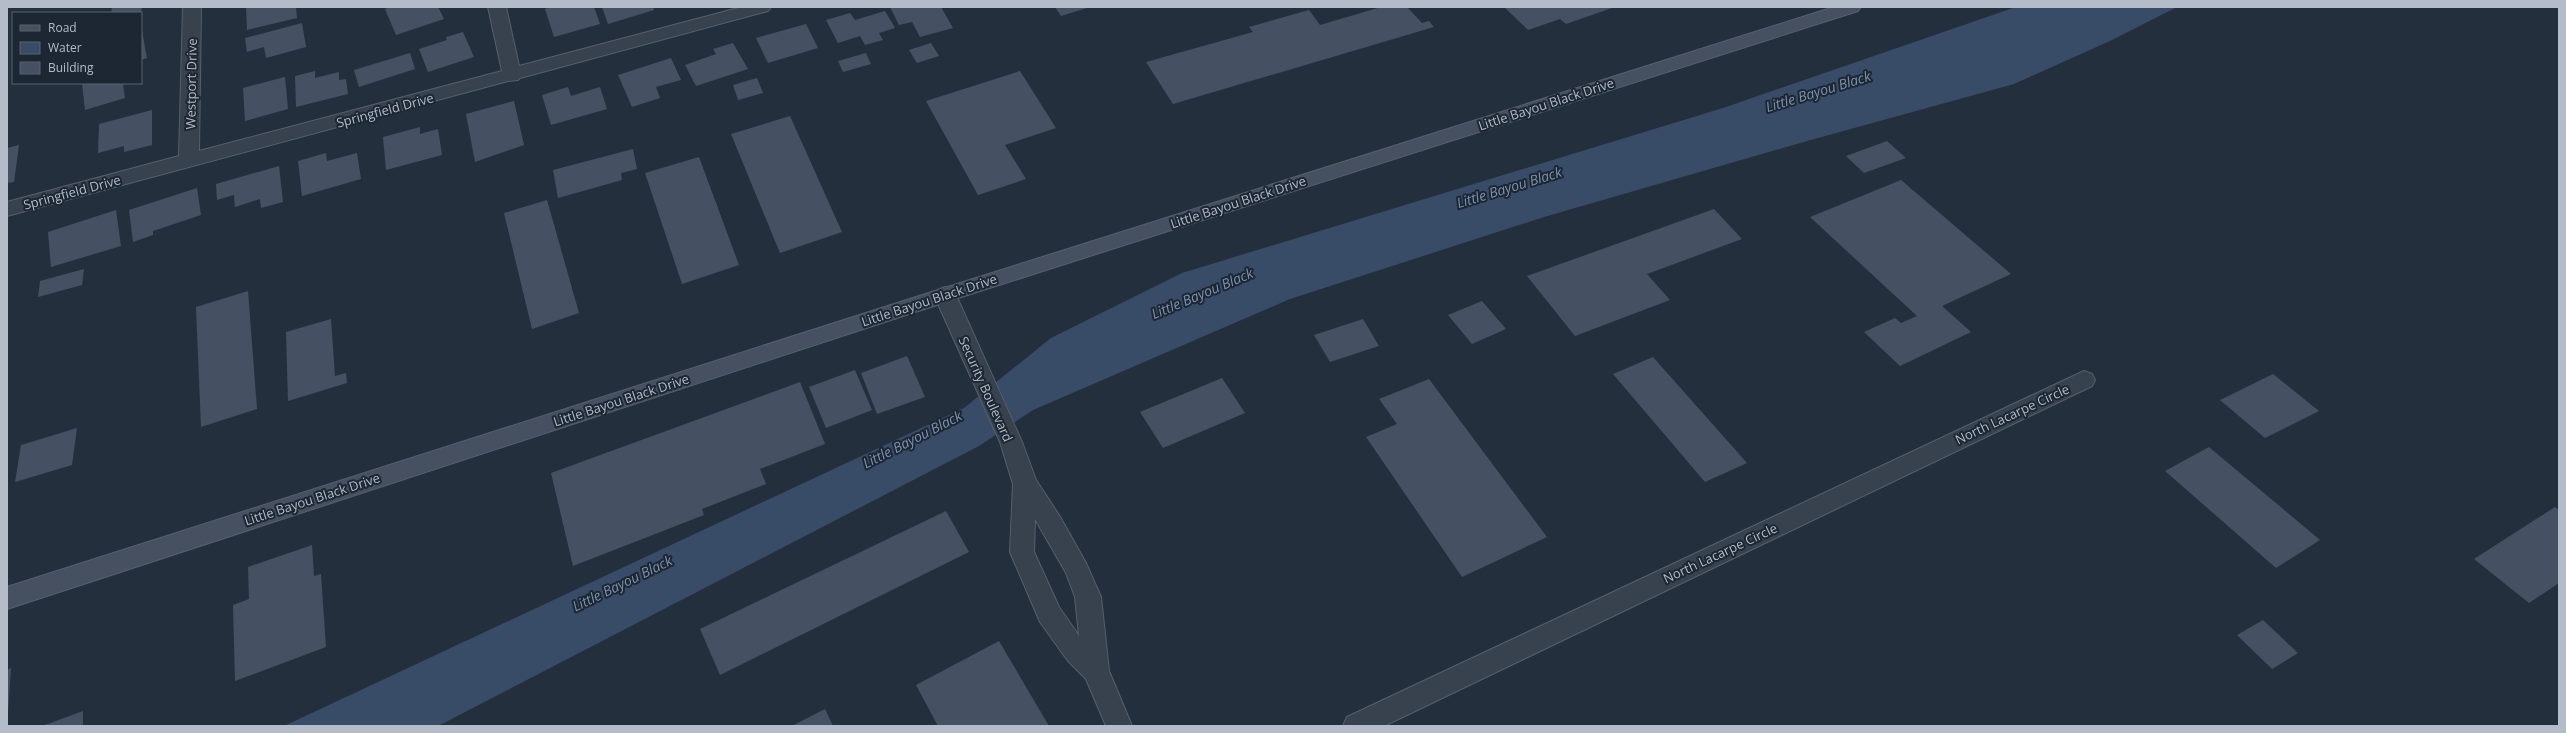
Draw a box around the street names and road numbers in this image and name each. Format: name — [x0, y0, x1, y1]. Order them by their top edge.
street label: Westport Drive — [181, 38, 201, 130]
street label: Little Bayou Black Drive — [1476, 74, 1616, 134]
street label: Springfield Drive — [334, 88, 436, 132]
street label: Springfield Drive — [21, 170, 123, 214]
street label: Little Bayou Black Drive — [1168, 172, 1308, 232]
street label: Little Bayou Black Drive — [859, 270, 999, 330]
street label: Security Boulevard — [955, 333, 1017, 445]
street label: Little Bayou Black Drive — [551, 370, 691, 430]
street label: North Lacarpe Circle — [1952, 380, 2072, 448]
street label: Little Bayou Black Drive — [242, 469, 382, 529]
street label: North Lacarpe Circle — [1660, 519, 1780, 587]

